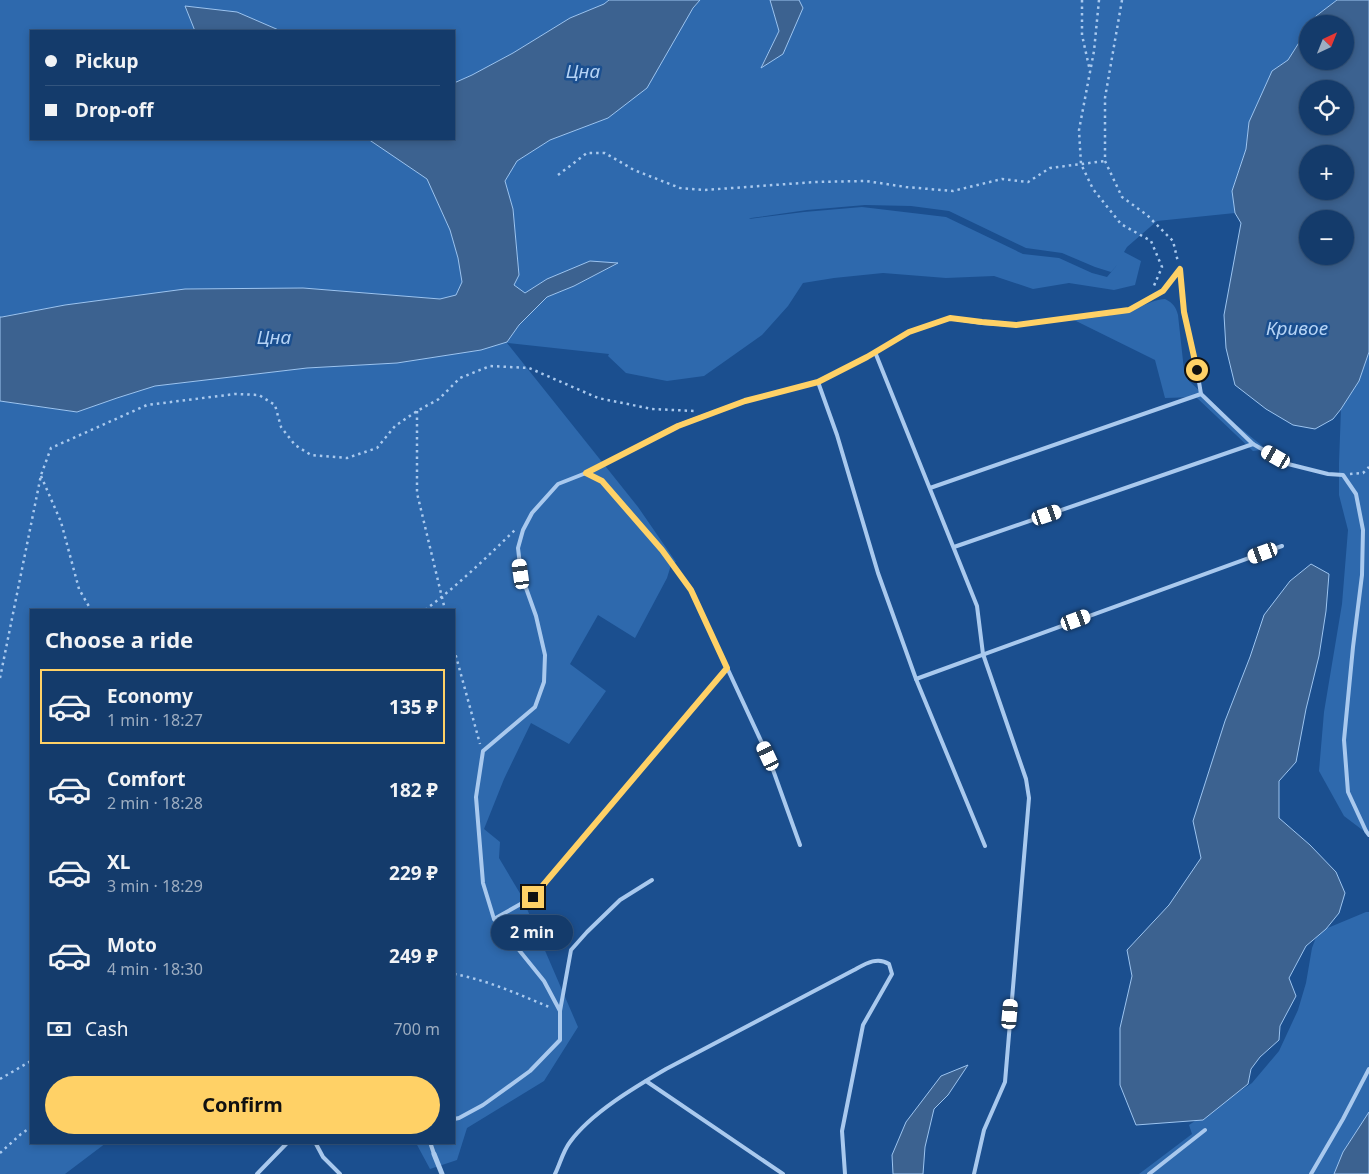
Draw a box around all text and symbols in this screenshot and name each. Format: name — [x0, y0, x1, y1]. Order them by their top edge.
north arrow — [1299, 15, 1354, 70]
map controls — [1299, 15, 1354, 265]
text: Pickup — [75, 48, 138, 74]
water label: Цна — [566, 58, 600, 84]
button: locate — [1299, 80, 1354, 135]
text: Drop-off — [75, 97, 154, 123]
button: + — [1299, 145, 1354, 200]
button: − — [1299, 210, 1354, 265]
water label: Кривое — [1266, 315, 1328, 341]
water label: Цна — [257, 324, 291, 350]
route start — [1186, 359, 1208, 381]
car — [1259, 443, 1292, 471]
car — [1030, 503, 1063, 527]
car — [1246, 541, 1279, 565]
car — [511, 558, 530, 590]
car — [1059, 608, 1092, 632]
text: Choose a ride — [45, 624, 193, 654]
text: Economy — [107, 683, 193, 709]
icon: car — [47, 684, 92, 729]
text: 135 ₽ — [389, 694, 438, 720]
text: 1 min · 18:27 — [107, 709, 203, 731]
car — [754, 739, 781, 773]
text: Comfort — [107, 766, 186, 792]
icon: car — [47, 767, 92, 812]
text: 182 ₽ — [389, 777, 438, 803]
text: 2 min · 18:28 — [107, 792, 203, 814]
text: XL — [107, 849, 130, 875]
icon: car — [47, 850, 92, 895]
text: 229 ₽ — [389, 860, 438, 886]
text: 3 min · 18:29 — [107, 875, 203, 897]
route end — [522, 886, 544, 908]
callout: 2 min — [492, 914, 574, 950]
text: 2 min — [510, 921, 554, 943]
text: Moto — [107, 932, 157, 958]
icon: car — [47, 933, 92, 978]
text: 249 ₽ — [389, 943, 438, 969]
text: 4 min · 18:30 — [107, 958, 203, 980]
car — [1001, 998, 1018, 1030]
icon: cash — [45, 1015, 73, 1043]
text: Cash — [85, 1016, 129, 1042]
text: 700 m — [393, 1018, 440, 1040]
button: Confirm — [45, 1076, 440, 1134]

